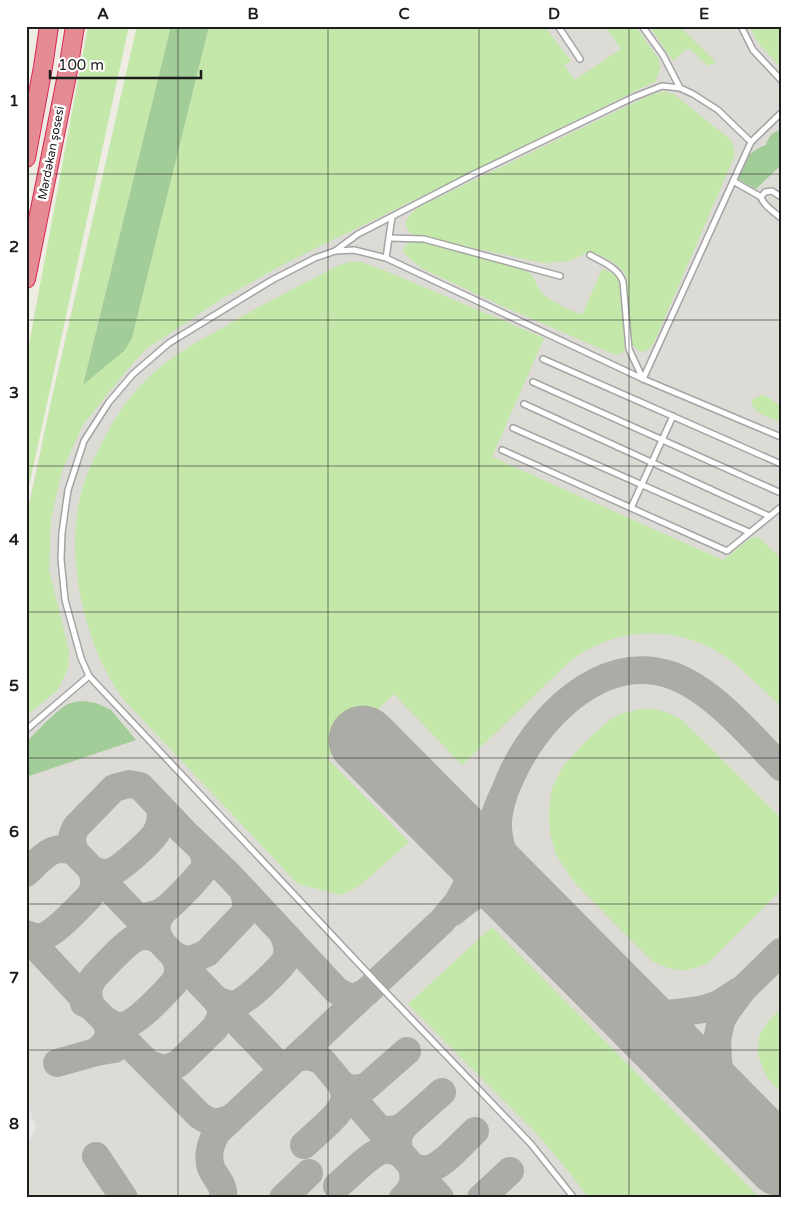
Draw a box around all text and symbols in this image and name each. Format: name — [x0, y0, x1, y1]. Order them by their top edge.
text: A — [97, 4, 109, 24]
text: B — [247, 4, 259, 24]
text: C — [398, 4, 410, 24]
text: D — [548, 4, 560, 24]
text: E — [699, 4, 709, 24]
scale bar — [50, 48, 201, 80]
text: 100 m — [58, 56, 104, 74]
text: 1 — [9, 91, 19, 111]
street label: Mərdəkan şosesi — [35, 105, 67, 201]
text: 2 — [9, 237, 19, 257]
text: 3 — [9, 383, 19, 403]
text: 4 — [9, 530, 19, 550]
text: 5 — [9, 676, 19, 696]
text: 6 — [9, 822, 19, 842]
text: 7 — [9, 968, 19, 988]
text: 8 — [9, 1114, 19, 1134]

